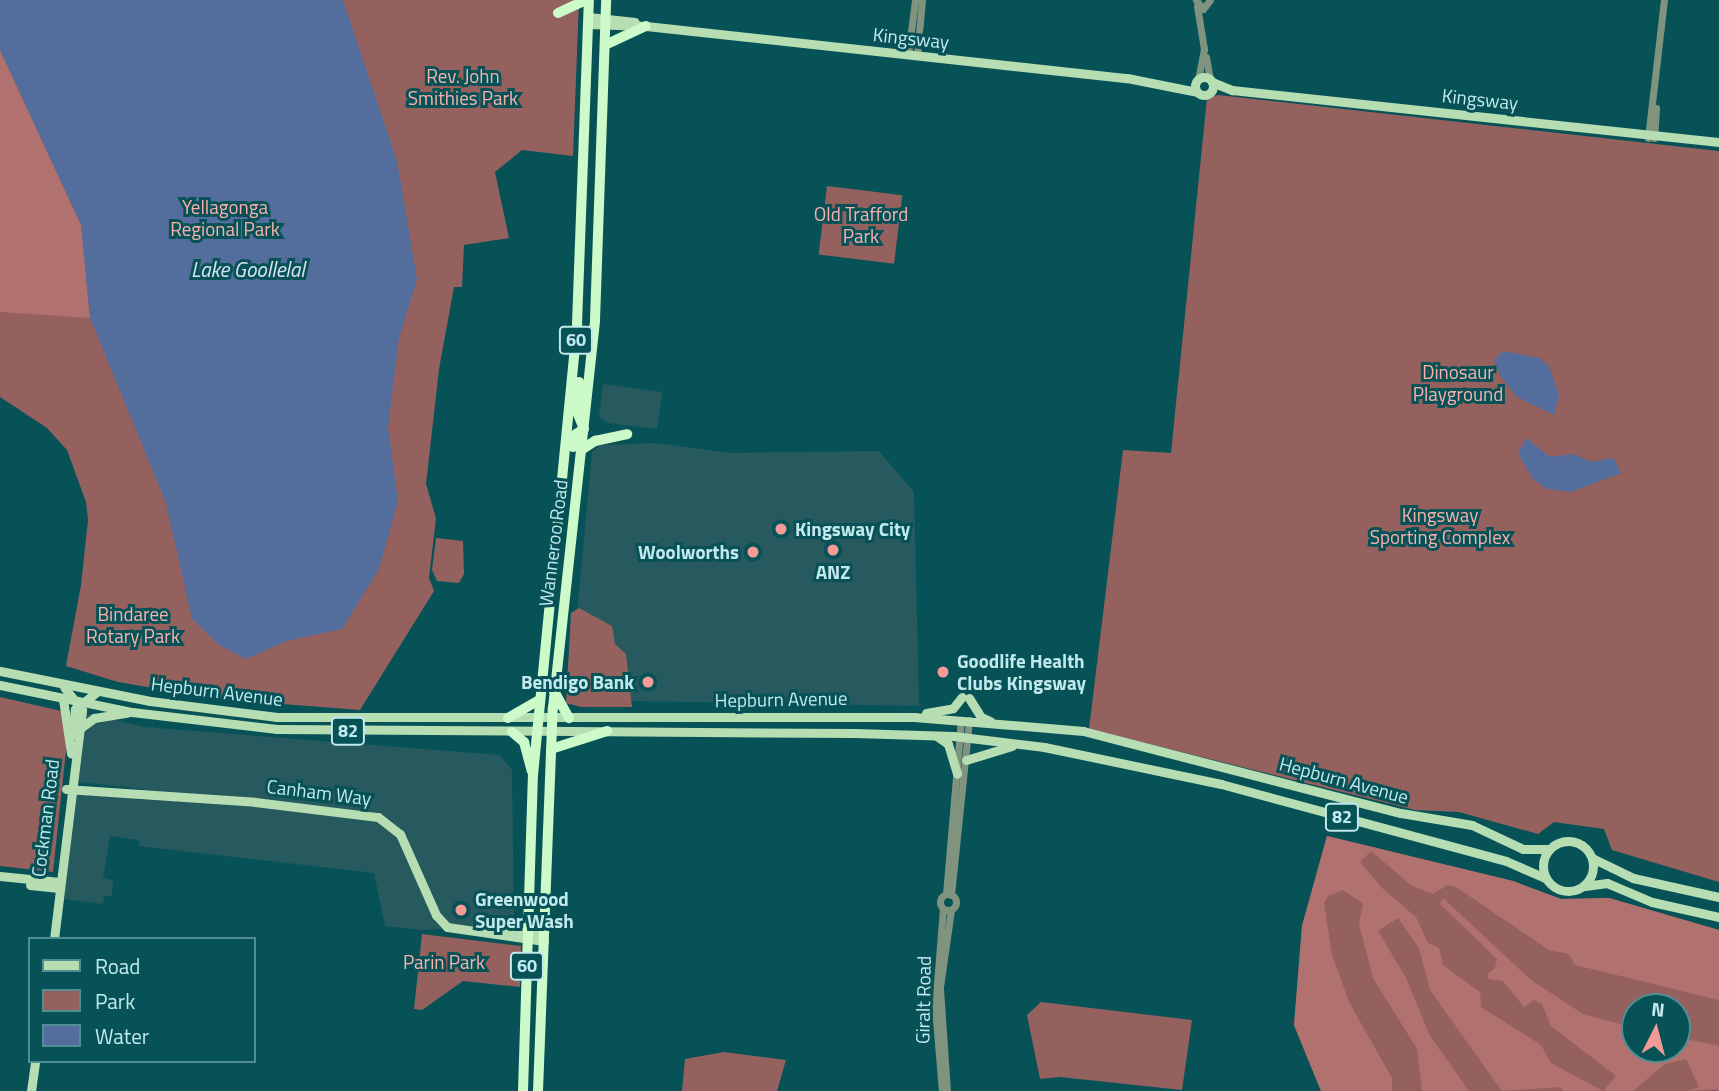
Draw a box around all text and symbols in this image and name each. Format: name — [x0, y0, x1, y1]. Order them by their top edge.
street label: Kingsway — [872, 23, 950, 53]
park label: Rev. John Smithies Park — [408, 65, 518, 109]
street label: Kingsway — [1441, 84, 1519, 114]
park label: Yellagonga Regional Park — [170, 196, 280, 240]
park label: Old Trafford Park — [814, 203, 908, 247]
water label: Lake Goollelal — [191, 256, 305, 282]
road number: 60 — [558, 326, 594, 354]
park label: Dinosaur Playground — [1413, 361, 1503, 405]
street label: Wanneroo Road — [534, 478, 572, 608]
park label: Kingsway Sporting Complex — [1370, 504, 1510, 548]
place label: Kingsway City — [795, 518, 910, 540]
marker: Kingsway City — [773, 521, 789, 537]
place label: Woolworths — [638, 541, 739, 563]
marker: ANZ — [825, 542, 841, 558]
marker: Woolworths — [745, 544, 761, 560]
place label: ANZ — [816, 561, 850, 583]
park label: Bindaree Rotary Park — [86, 603, 180, 647]
place label: Goodlife Health Clubs Kingsway — [957, 650, 1086, 694]
marker: Goodlife Health Clubs Kingsway — [935, 664, 951, 680]
place label: Bendigo Bank — [521, 671, 634, 693]
street label: Hepburn Avenue — [150, 672, 284, 710]
marker: Bendigo Bank — [640, 674, 656, 690]
street label: Hepburn Avenue — [714, 686, 848, 712]
road number: 82 — [330, 716, 366, 746]
street label: Hepburn Avenue — [1277, 752, 1411, 808]
street label: Cockman Road — [26, 758, 64, 878]
street label: Canham Way — [266, 774, 372, 810]
road number: 82 — [1324, 802, 1360, 832]
place label: Greenwood Super Wash — [475, 888, 574, 932]
marker: Greenwood Super Wash — [453, 902, 469, 918]
legend — [28, 937, 256, 1063]
text: Road — [95, 950, 140, 982]
park label: Parin Park — [403, 951, 485, 973]
road number: 60 — [510, 951, 544, 981]
street label: Giralt Road — [911, 956, 935, 1044]
text: Park — [95, 985, 135, 1017]
north arrow — [1621, 993, 1691, 1063]
text: N — [1650, 993, 1666, 1024]
text: Water — [95, 1020, 149, 1052]

